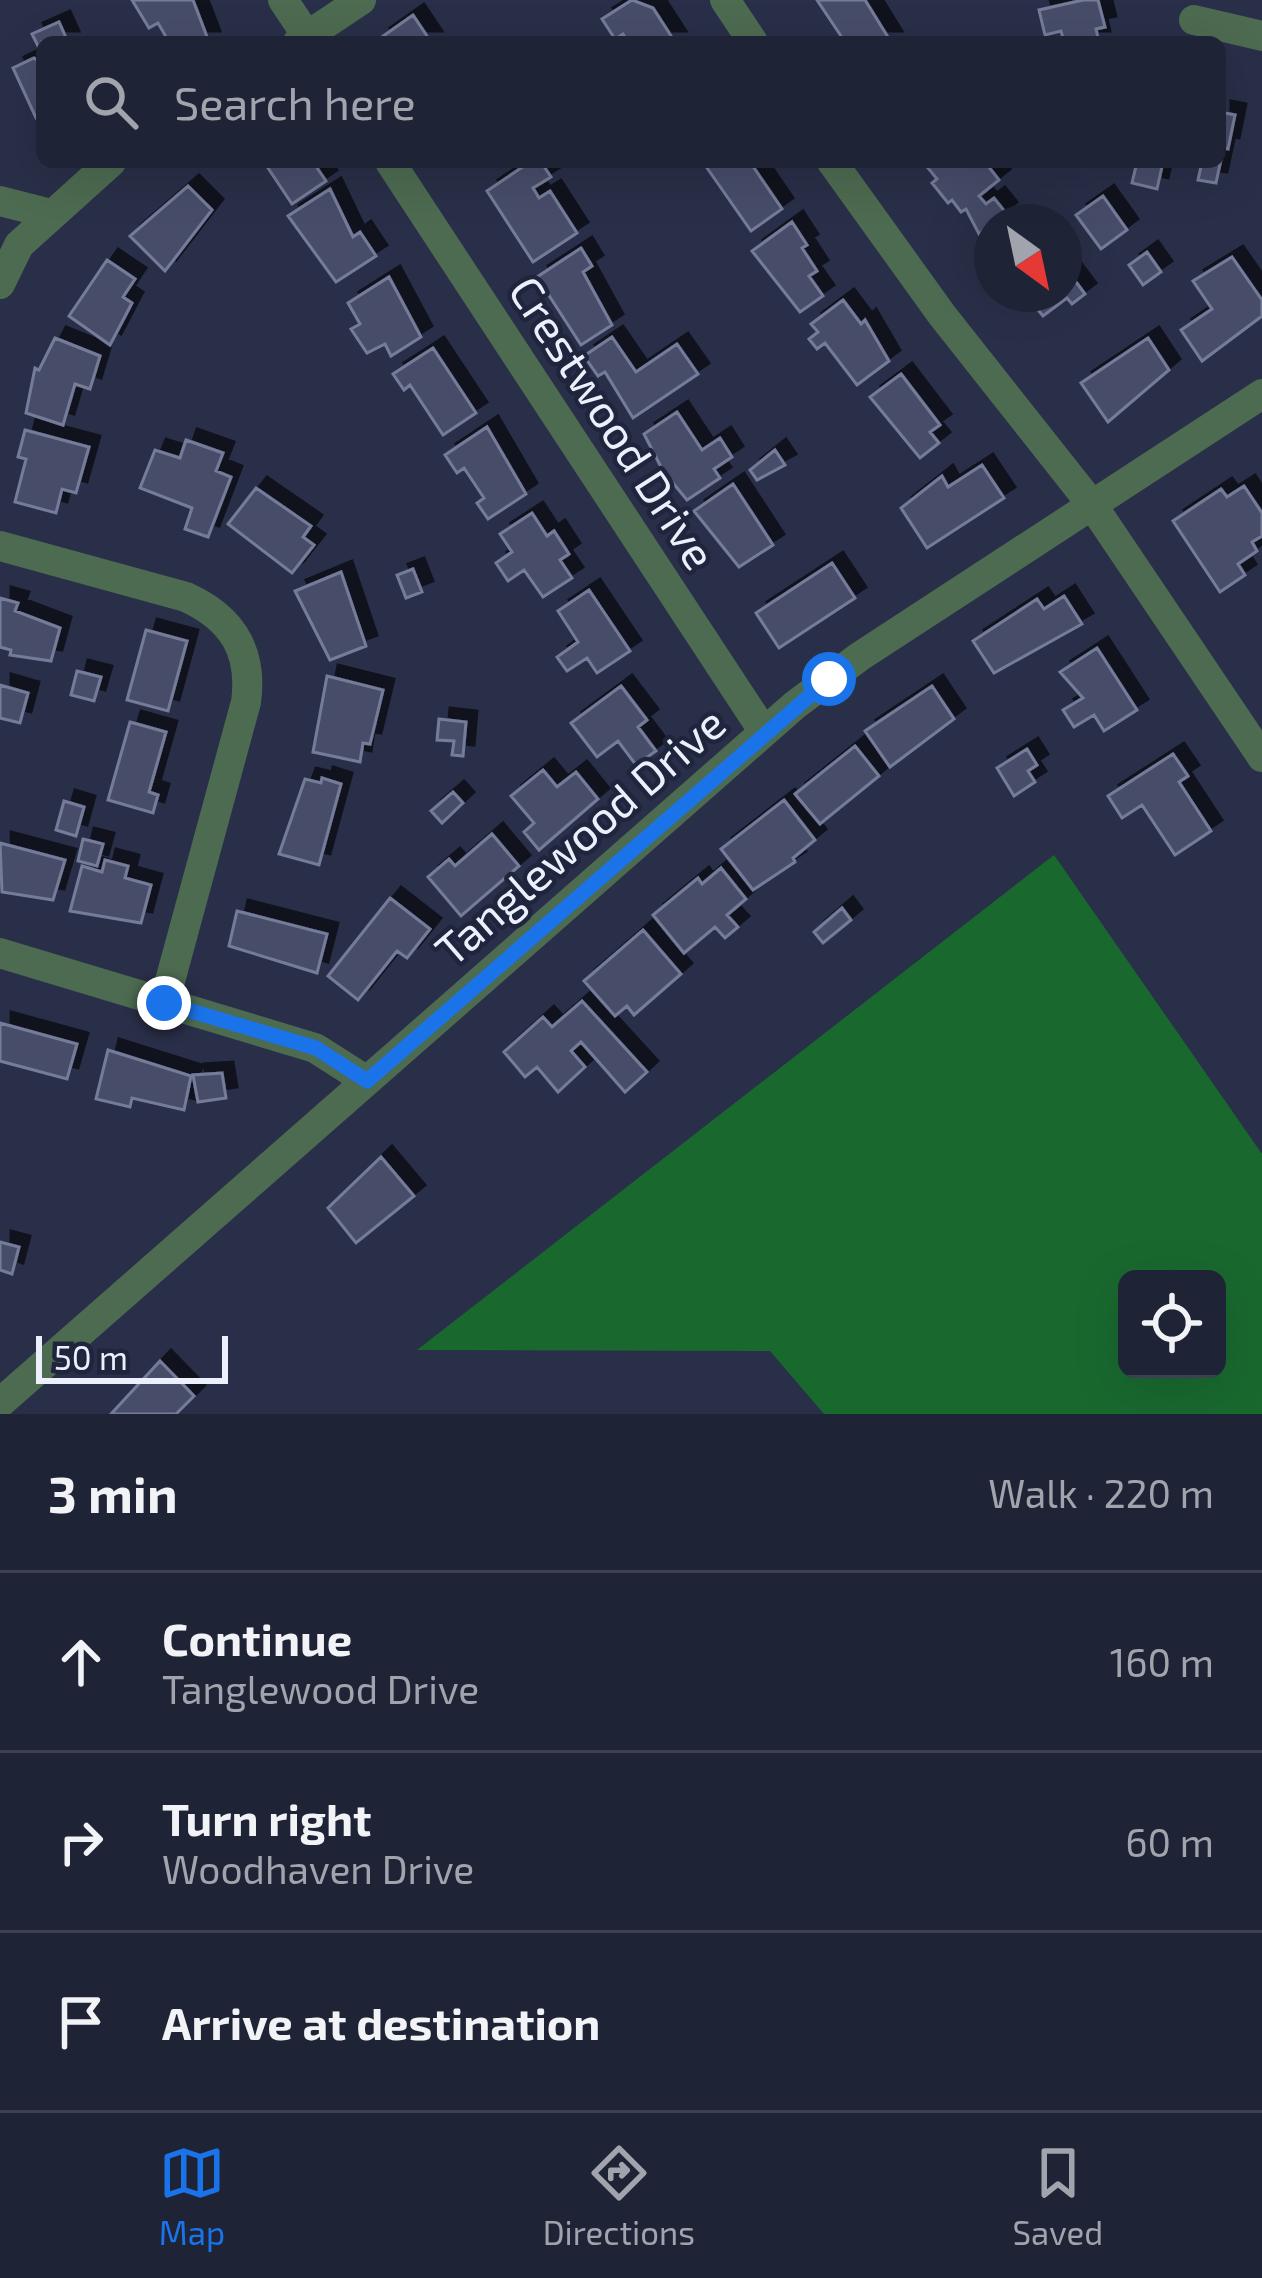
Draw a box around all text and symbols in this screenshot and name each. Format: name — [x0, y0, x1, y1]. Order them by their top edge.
search box — [36, 36, 1226, 168]
icon: search — [78, 69, 144, 135]
text: Search here — [174, 75, 416, 129]
north arrow — [974, 204, 1082, 312]
street label: Crestwood Drive — [499, 266, 729, 578]
route start — [802, 652, 856, 706]
street label: Tanglewood Drive — [423, 695, 735, 975]
route end — [137, 976, 191, 1030]
map controls — [1118, 1270, 1226, 1378]
button: locate — [1118, 1270, 1226, 1378]
scale bar — [36, 1330, 228, 1383]
text: 50 m — [54, 1337, 128, 1377]
text: 3 min — [48, 1462, 178, 1523]
text: Walk · 220 m — [988, 1469, 1214, 1516]
text: Continue — [162, 1611, 352, 1665]
icon: ahead — [48, 1629, 114, 1695]
text: 160 m — [1110, 1638, 1214, 1685]
text: Tanglewood Drive — [162, 1665, 479, 1712]
text: Turn right — [162, 1791, 371, 1845]
icon: right — [48, 1809, 114, 1875]
text: 60 m — [1125, 1818, 1214, 1865]
text: Woodhaven Drive — [162, 1845, 474, 1892]
icon: arrive — [48, 1989, 114, 2055]
text: Arrive at destination — [162, 1995, 600, 2049]
tab: Map — [159, 2140, 225, 2252]
tab: Directions — [543, 2140, 695, 2252]
tab: Saved — [1013, 2140, 1103, 2252]

